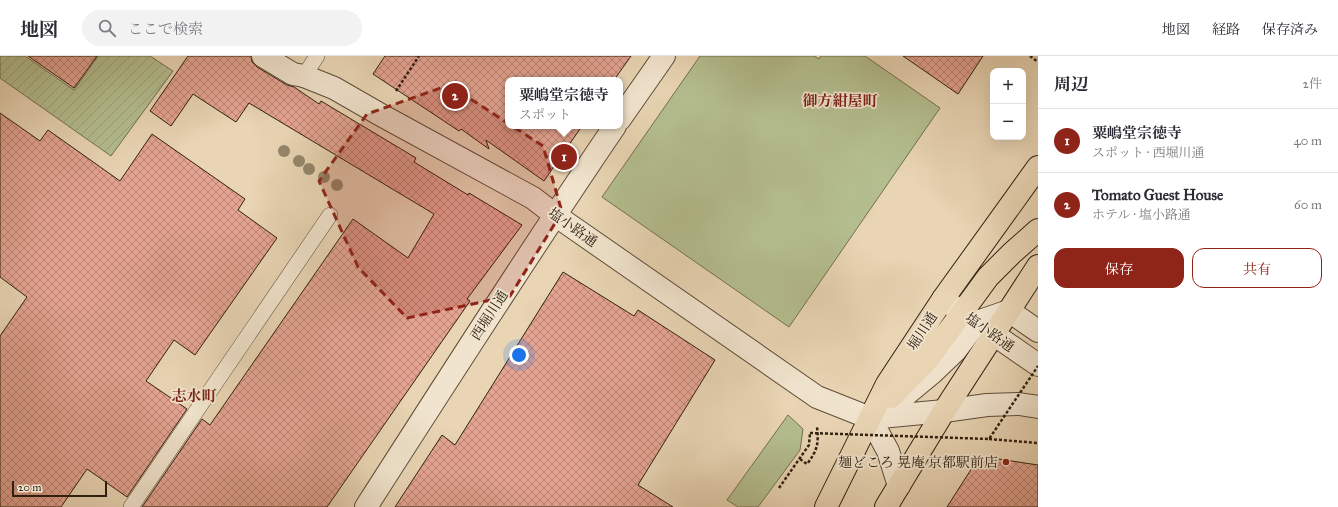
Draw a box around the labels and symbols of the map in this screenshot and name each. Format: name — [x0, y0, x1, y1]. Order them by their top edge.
pin: 2 — [442, 81, 468, 111]
district label: 御方紺屋町 — [802, 92, 878, 110]
pin: 1 — [551, 142, 577, 172]
street label: 塩小路通 — [545, 204, 601, 250]
street label: 西堀川通 — [467, 287, 512, 343]
street label: 堀川通 — [904, 309, 941, 354]
street label: 塩小路通 — [962, 309, 1018, 355]
your location — [509, 345, 529, 365]
district label: 志水町 — [171, 387, 217, 405]
place label: 麺どころ 晃庵 京都駅前店 — [838, 454, 998, 471]
marker: 麺どころ 晃庵 京都駅前店 — [1001, 457, 1011, 467]
scale bar — [12, 479, 107, 498]

